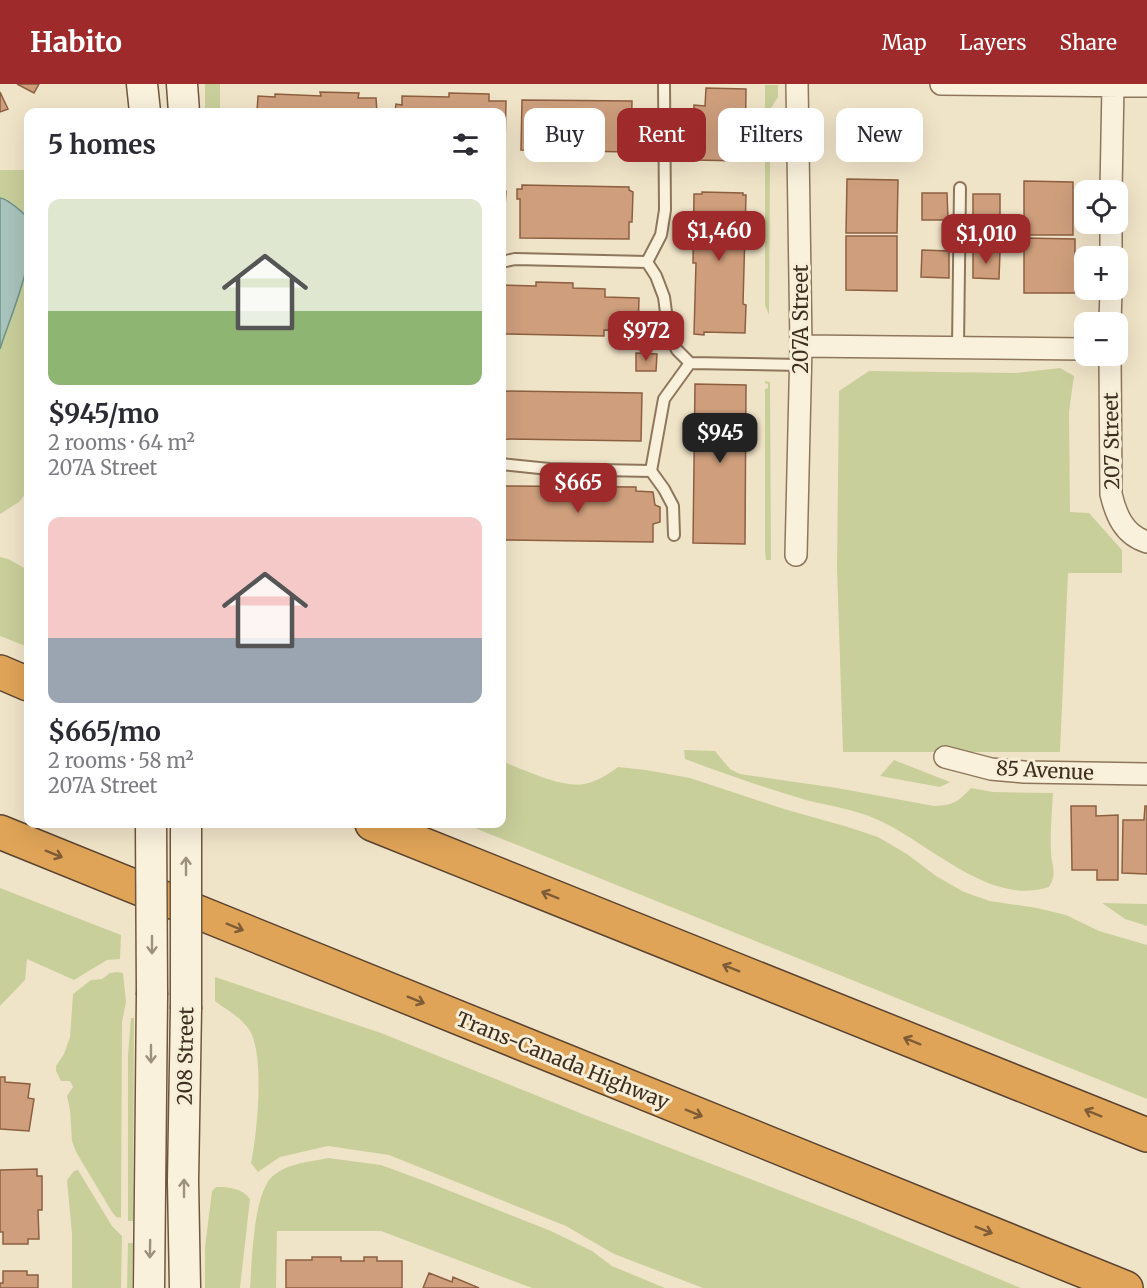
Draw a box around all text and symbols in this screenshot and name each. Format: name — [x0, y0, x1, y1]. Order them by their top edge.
text: Habito — [30, 24, 122, 60]
text: Map — [882, 29, 927, 56]
text: Layers — [960, 29, 1027, 56]
text: Share — [1060, 29, 1117, 56]
chip: Buy — [524, 108, 605, 162]
chip: Rent — [617, 108, 706, 162]
chip: Filters — [718, 108, 824, 162]
chip: New — [836, 108, 923, 162]
text: 5 homes — [48, 128, 156, 161]
icon: filters — [449, 128, 482, 161]
map controls — [1074, 180, 1128, 366]
button: locate — [1074, 180, 1128, 234]
pin: $1,460 — [670, 211, 768, 262]
pin: $1,010 — [937, 214, 1035, 265]
text: $1,460 — [686, 218, 752, 243]
text: $1,010 — [955, 221, 1017, 246]
icon: home — [211, 238, 319, 346]
button: + — [1074, 246, 1128, 300]
street label: 207A Street — [788, 264, 813, 374]
pin: $972 — [610, 311, 682, 362]
button: − — [1074, 312, 1128, 366]
text: $972 — [622, 318, 670, 343]
street label: 207 Street — [1098, 392, 1124, 490]
text: $945/mo — [48, 397, 159, 430]
pin: $945 — [684, 413, 756, 464]
text: $945 — [696, 420, 744, 445]
text: 2 rooms · 64 m² — [48, 430, 195, 455]
text: 207A Street — [48, 455, 157, 480]
pin: $665 — [542, 463, 614, 514]
text: $665 — [554, 470, 602, 495]
icon: home — [211, 556, 319, 664]
text: $665/mo — [48, 715, 161, 748]
text: 2 rooms · 58 m² — [48, 748, 194, 773]
street label: 85 Avenue — [996, 755, 1094, 785]
text: 207A Street — [48, 773, 157, 798]
one-way arrow — [44, 849, 63, 860]
one-way arrow — [180, 857, 192, 877]
one-way arrow — [541, 889, 560, 900]
one-way arrow — [225, 922, 244, 933]
one-way arrow — [146, 934, 158, 954]
one-way arrow — [722, 962, 741, 973]
one-way arrow — [406, 995, 424, 1006]
street label: Trans-Canada Highway — [453, 1006, 673, 1114]
street label: 208 Street — [172, 1007, 198, 1105]
one-way arrow — [903, 1035, 922, 1046]
one-way arrow — [145, 1043, 157, 1063]
one-way arrow — [1084, 1107, 1102, 1118]
one-way arrow — [684, 1108, 703, 1119]
one-way arrow — [178, 1178, 190, 1198]
one-way arrow — [974, 1225, 992, 1236]
one-way arrow — [144, 1238, 156, 1258]

